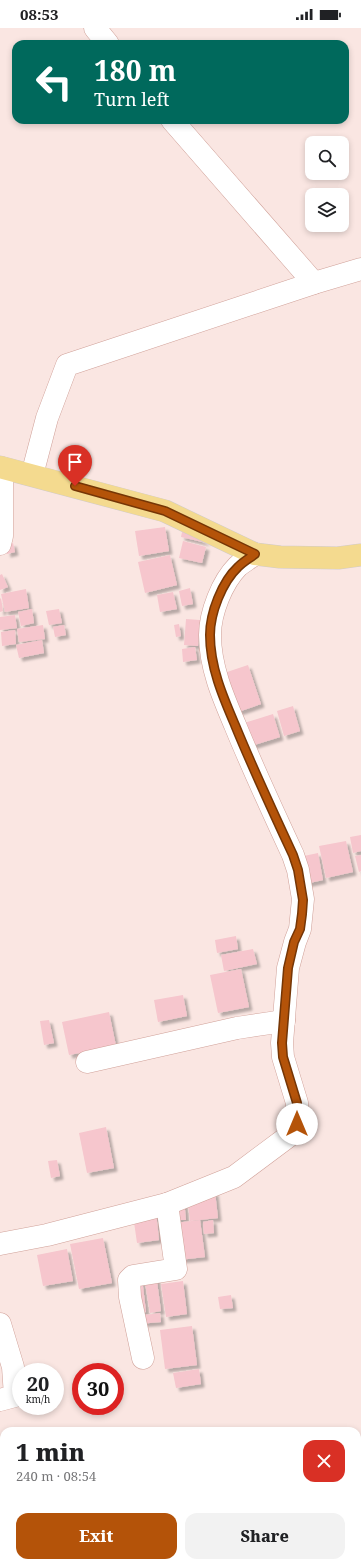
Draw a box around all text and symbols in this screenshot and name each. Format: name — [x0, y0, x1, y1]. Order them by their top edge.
text: 08:53 — [20, 4, 58, 24]
text: 180 m — [94, 51, 176, 89]
icon: left — [28, 56, 80, 108]
text: Turn left — [94, 87, 169, 111]
map controls — [305, 136, 349, 232]
button: search — [305, 136, 349, 180]
button: layers — [305, 188, 349, 232]
pin — [58, 445, 92, 486]
icon: arrive — [64, 451, 86, 473]
position arrow — [276, 1103, 318, 1145]
speed limit sign: 30 — [72, 1363, 124, 1415]
text: 20 — [27, 1370, 49, 1397]
text: km/h — [26, 1392, 50, 1406]
text: 1 min — [16, 1435, 85, 1468]
button: close — [303, 1440, 345, 1482]
text: 240 m · 08:54 — [16, 1467, 96, 1485]
button: Exit — [16, 1513, 177, 1559]
button: Share — [185, 1513, 345, 1559]

